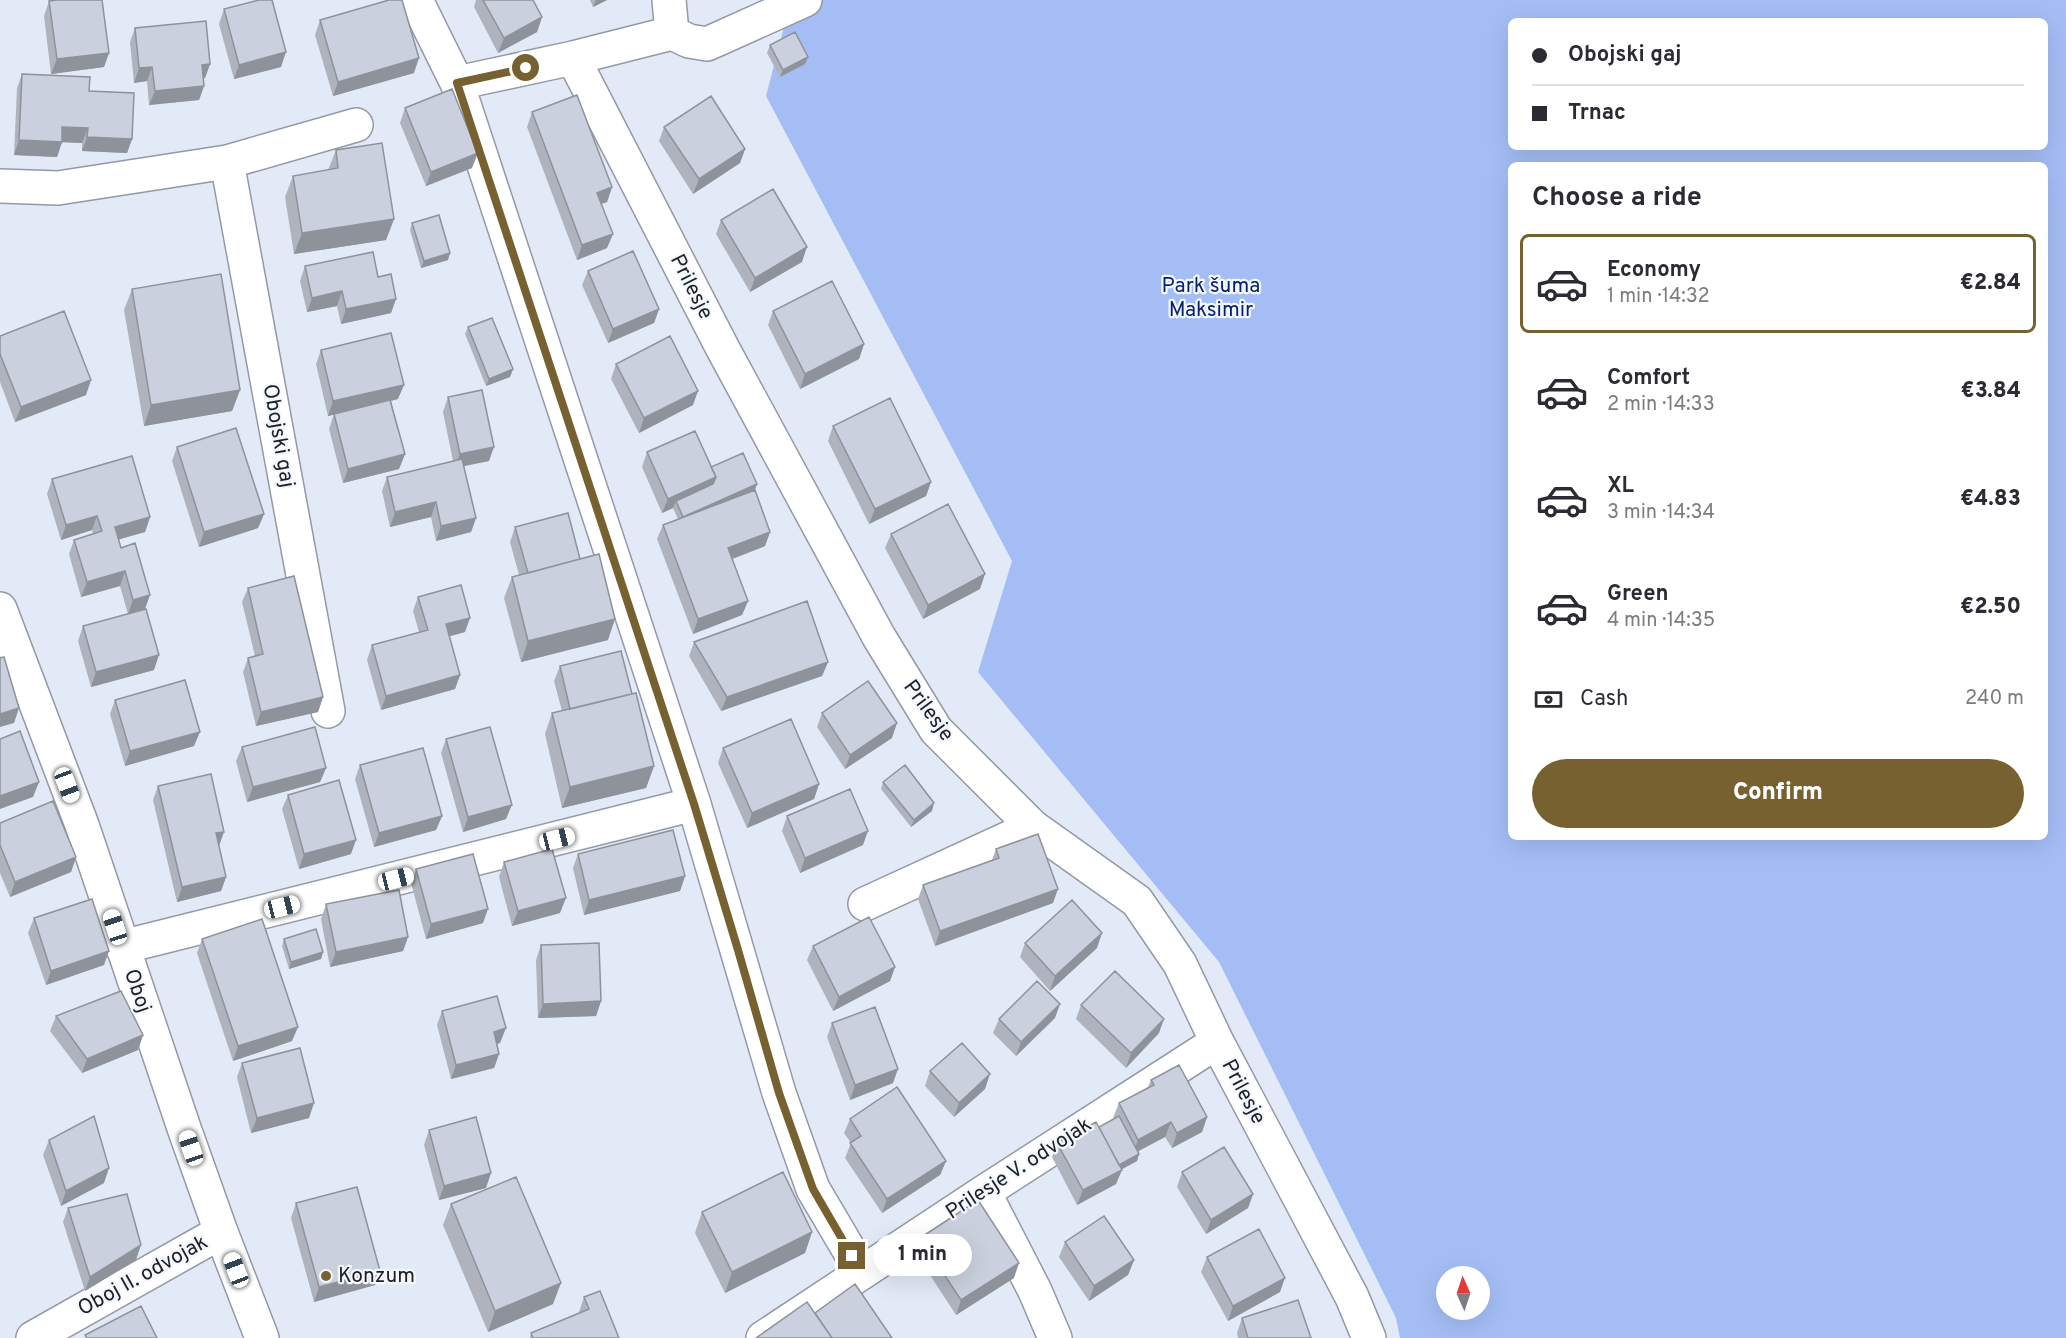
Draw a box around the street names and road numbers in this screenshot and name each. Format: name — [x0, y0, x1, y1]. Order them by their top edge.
street label: Prilesje — [663, 250, 719, 324]
street label: Obojski gaj — [256, 382, 300, 490]
street label: Prilesje — [897, 675, 959, 747]
street label: Oboj — [117, 966, 157, 1016]
street label: Prilesje — [1215, 1055, 1271, 1129]
street label: Prilesje V. odvojak — [941, 1112, 1097, 1226]
street label: Oboj II. odvojak — [73, 1229, 213, 1323]

